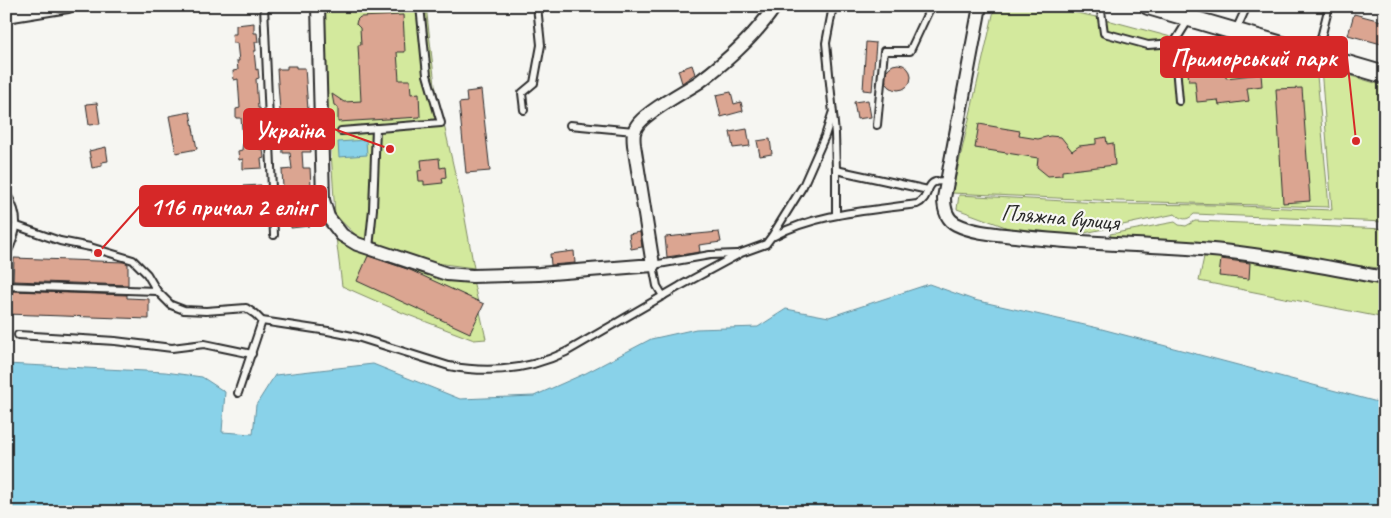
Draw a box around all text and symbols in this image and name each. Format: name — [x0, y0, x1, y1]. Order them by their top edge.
callout: Приморський парк — [1161, 37, 1347, 77]
text: Приморський парк — [1171, 42, 1339, 74]
callout: Україна — [244, 109, 334, 149]
text: Україна — [254, 114, 326, 146]
callout: 116 причал 2 елінг — [140, 186, 326, 226]
text: 116 причал 2 елінг — [150, 191, 320, 223]
street label: Пляжна вулиця — [1000, 197, 1122, 237]

